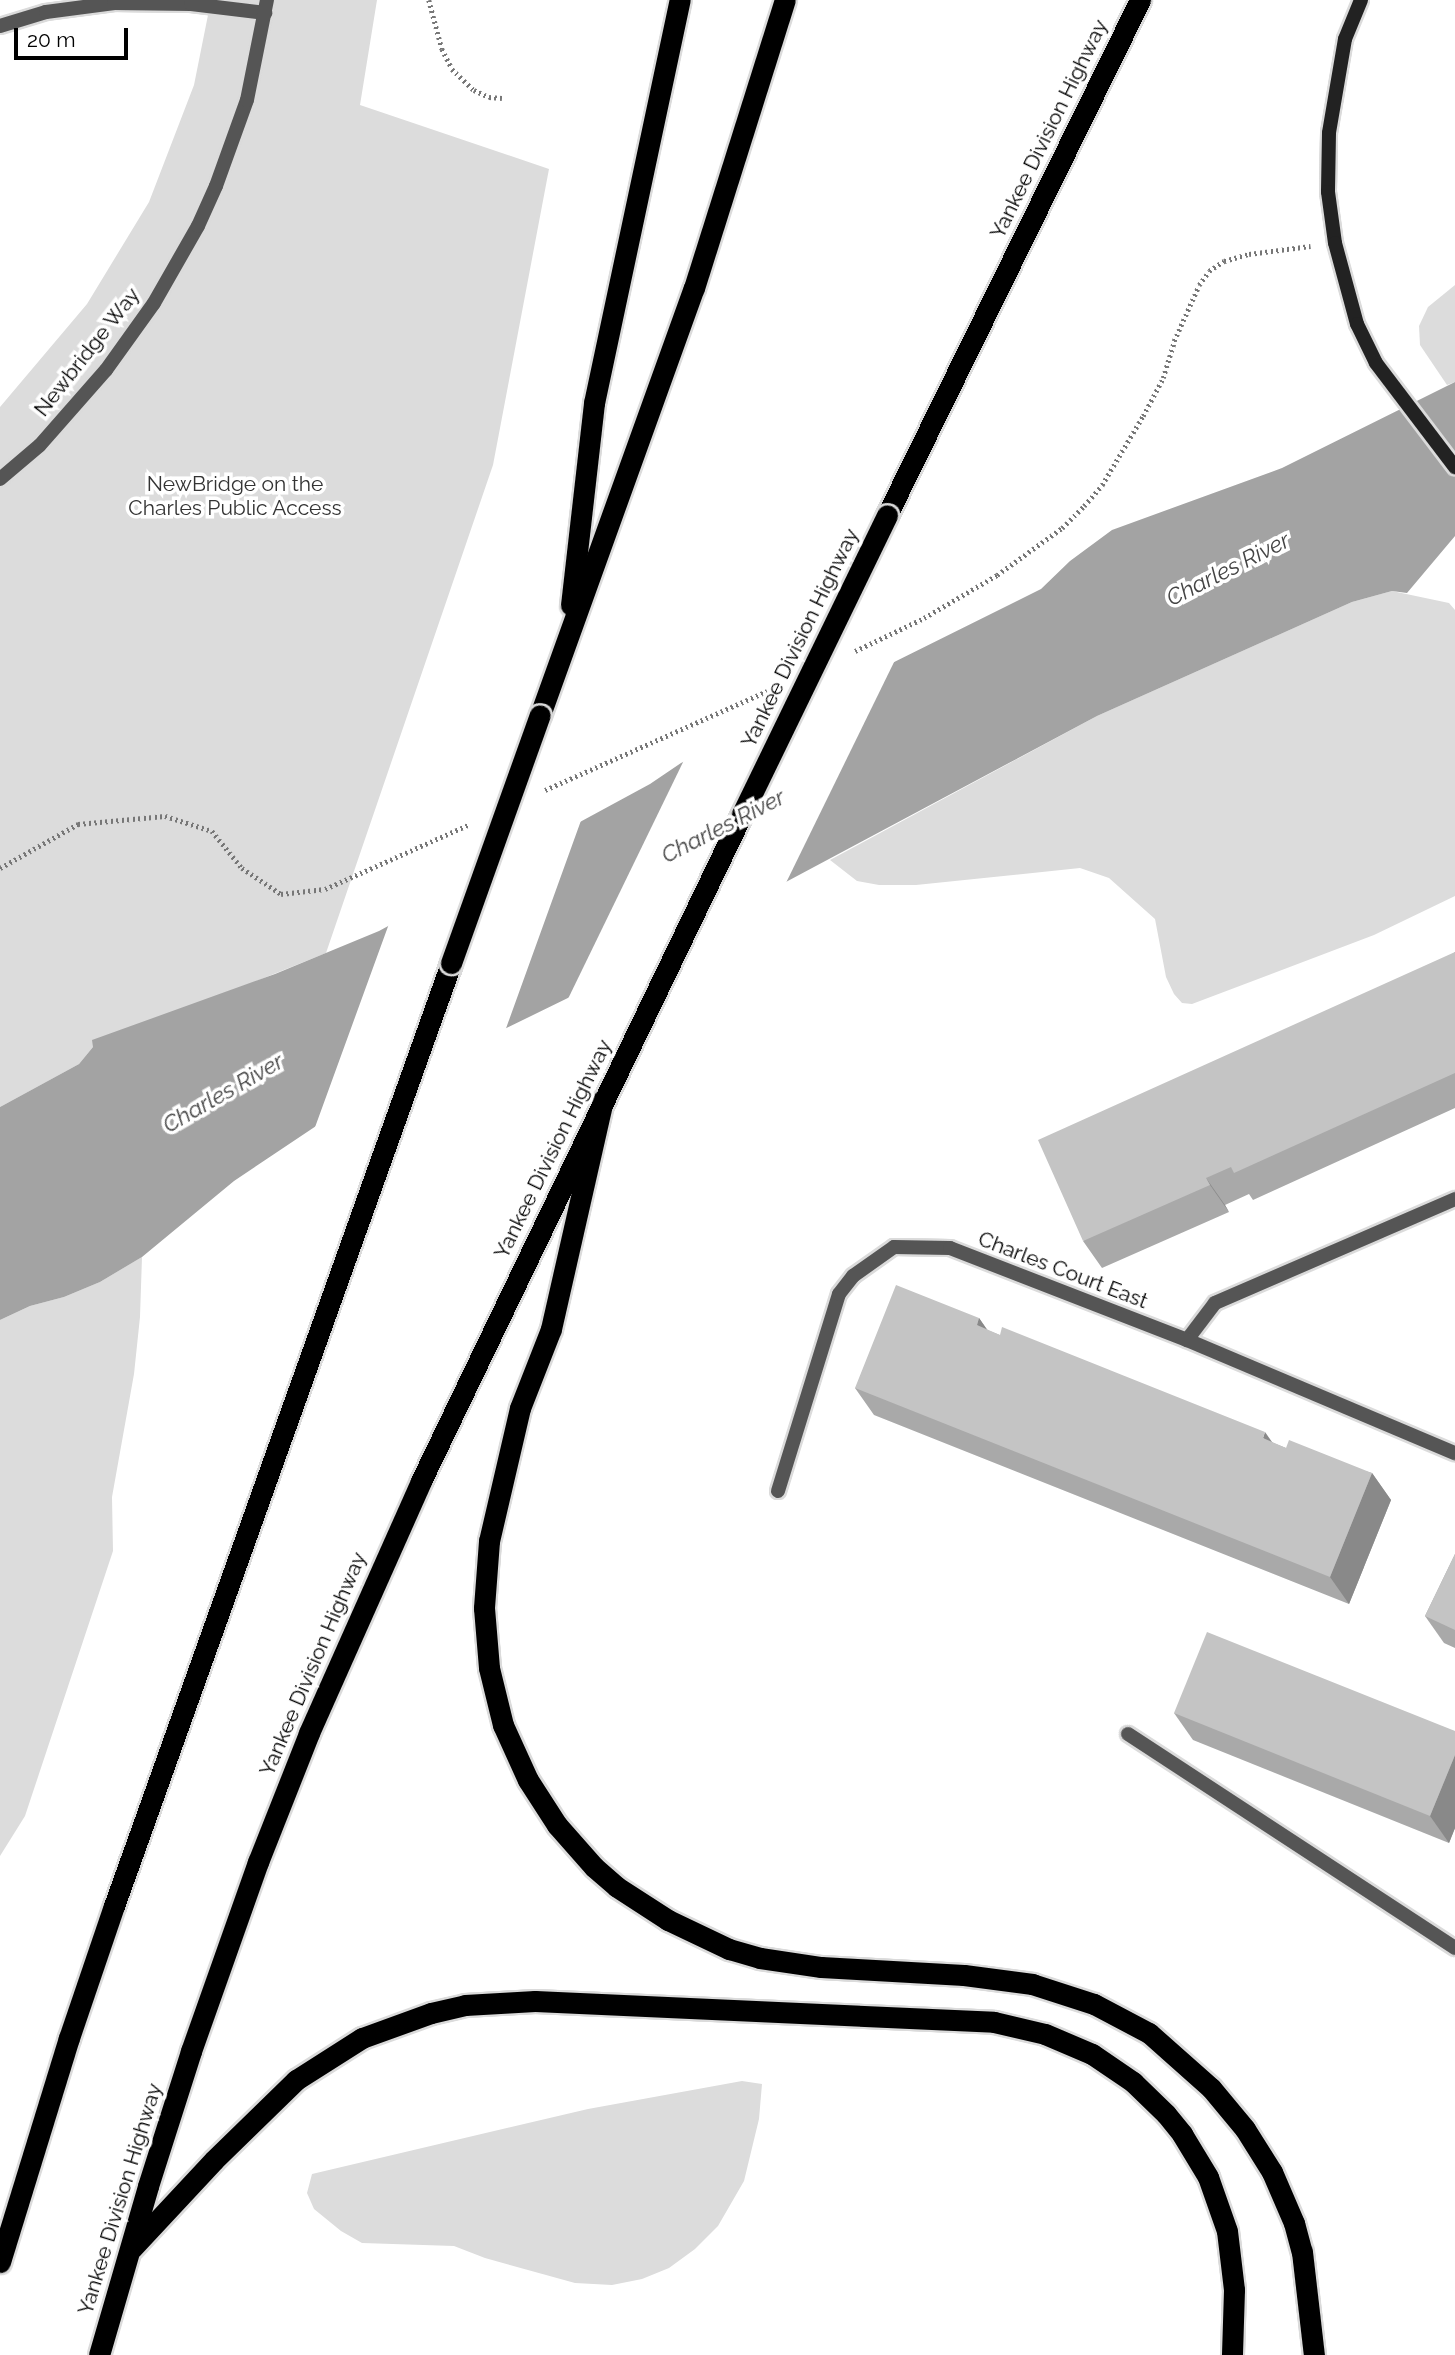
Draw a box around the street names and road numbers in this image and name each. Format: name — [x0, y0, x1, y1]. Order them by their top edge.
street label: Yankee Division Highway — [985, 15, 1113, 243]
street label: Newbridge Way — [29, 282, 145, 422]
street label: Yankee Division Highway — [736, 524, 864, 752]
street label: Yankee Division Highway — [489, 1035, 617, 1263]
street label: Charles Court East — [975, 1226, 1151, 1314]
street label: Yankee Division Highway — [254, 1548, 372, 1780]
street label: Yankee Division Highway — [73, 2080, 167, 2318]

